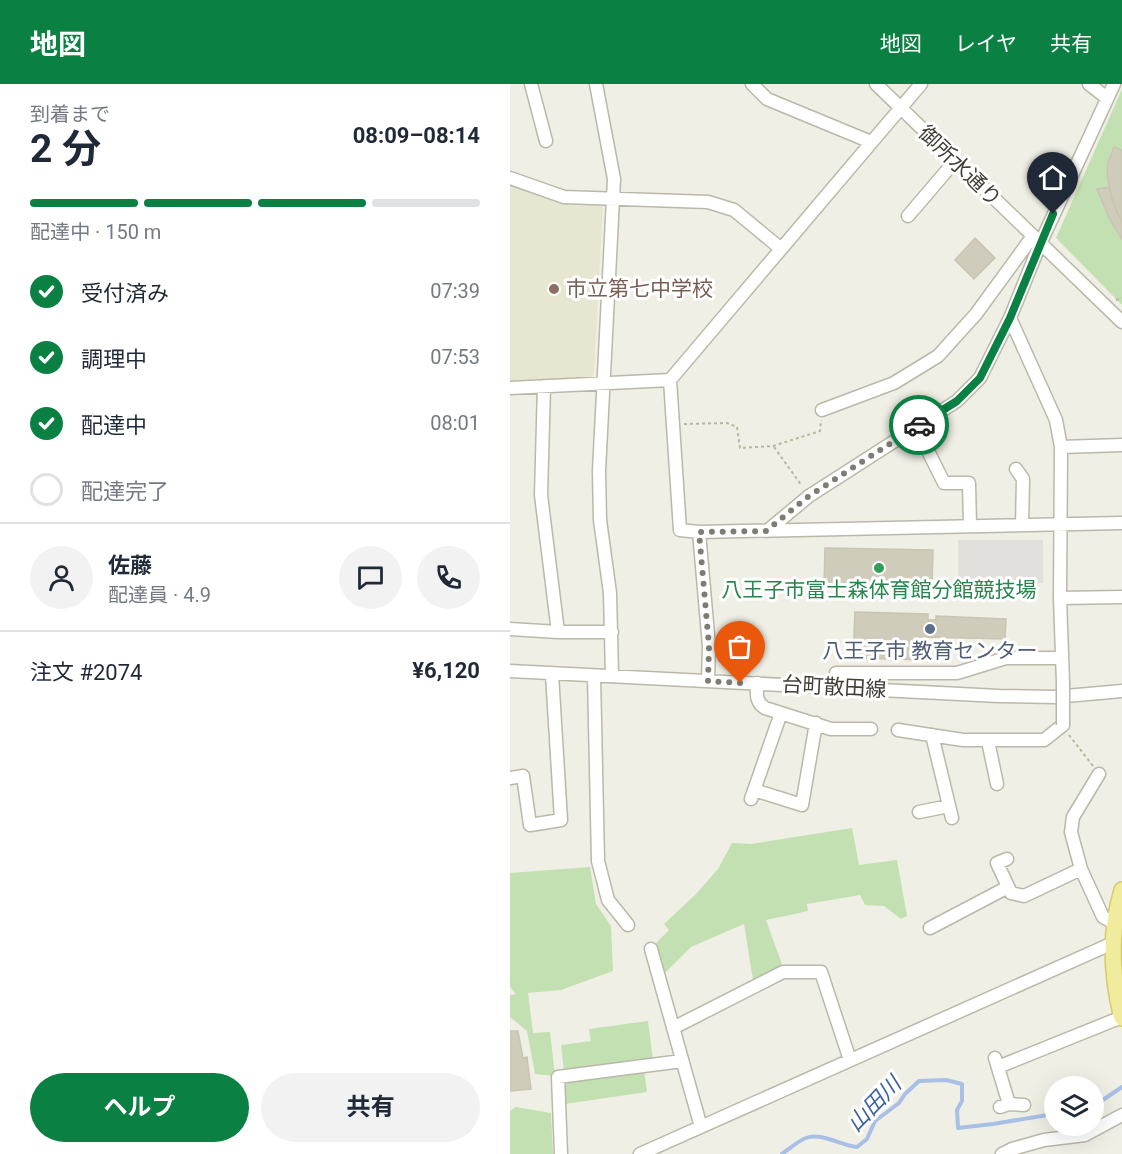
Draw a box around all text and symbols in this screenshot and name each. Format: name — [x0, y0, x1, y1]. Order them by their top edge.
text: 地図 — [30, 28, 86, 61]
text: 地図 — [880, 32, 922, 56]
text: レイヤ — [955, 32, 1017, 56]
text: 共有 — [1050, 32, 1092, 56]
text: 到着まで — [30, 102, 110, 126]
street label: 御所水通り — [914, 121, 1006, 211]
text: 08:09–08:14 — [353, 123, 480, 148]
text: 2 分 — [30, 126, 101, 172]
pin — [1027, 152, 1078, 214]
icon: home — [1036, 161, 1069, 194]
text: 配達中 · 150 m — [30, 220, 161, 244]
icon: check — [30, 275, 63, 308]
place label: 市立第七中学校 — [566, 277, 713, 301]
text: 07:39 — [430, 279, 480, 303]
text: 受付済み — [81, 281, 169, 306]
marker: 市立第七中学校 — [547, 282, 561, 296]
icon: check — [30, 341, 63, 374]
text: 07:53 — [430, 345, 480, 369]
text: 調理中 — [81, 347, 147, 372]
courier — [889, 395, 949, 455]
icon: check — [30, 407, 63, 440]
icon: car — [903, 409, 936, 442]
text: 08:01 — [430, 411, 480, 435]
text: 配達中 — [81, 413, 147, 438]
text: 配達完了 — [81, 479, 169, 504]
button: person — [30, 546, 93, 609]
button: chat — [339, 546, 402, 609]
button: phone — [417, 546, 480, 609]
text: 佐藤 — [108, 553, 152, 578]
marker: 八王子市富士森体育館分館競技場 — [872, 561, 886, 575]
place label: 八王子市富士森体育館分館競技場 — [722, 578, 1037, 602]
text: 配達員 · 4.9 — [108, 583, 211, 607]
pin — [714, 621, 765, 683]
marker: 八王子市 教育センター — [923, 622, 937, 636]
icon: bag — [723, 630, 756, 663]
place label: 八王子市 教育センター — [822, 639, 1038, 663]
text: ¥6,120 — [412, 658, 480, 683]
text: 注文 #2074 — [30, 660, 142, 685]
street label: 台町散田線 — [781, 672, 887, 702]
water label: 山田川 — [842, 1070, 907, 1136]
button: ヘルプ — [30, 1073, 249, 1142]
button: 共有 — [261, 1073, 480, 1142]
map controls — [1044, 1076, 1104, 1136]
button: layers — [1044, 1076, 1104, 1136]

